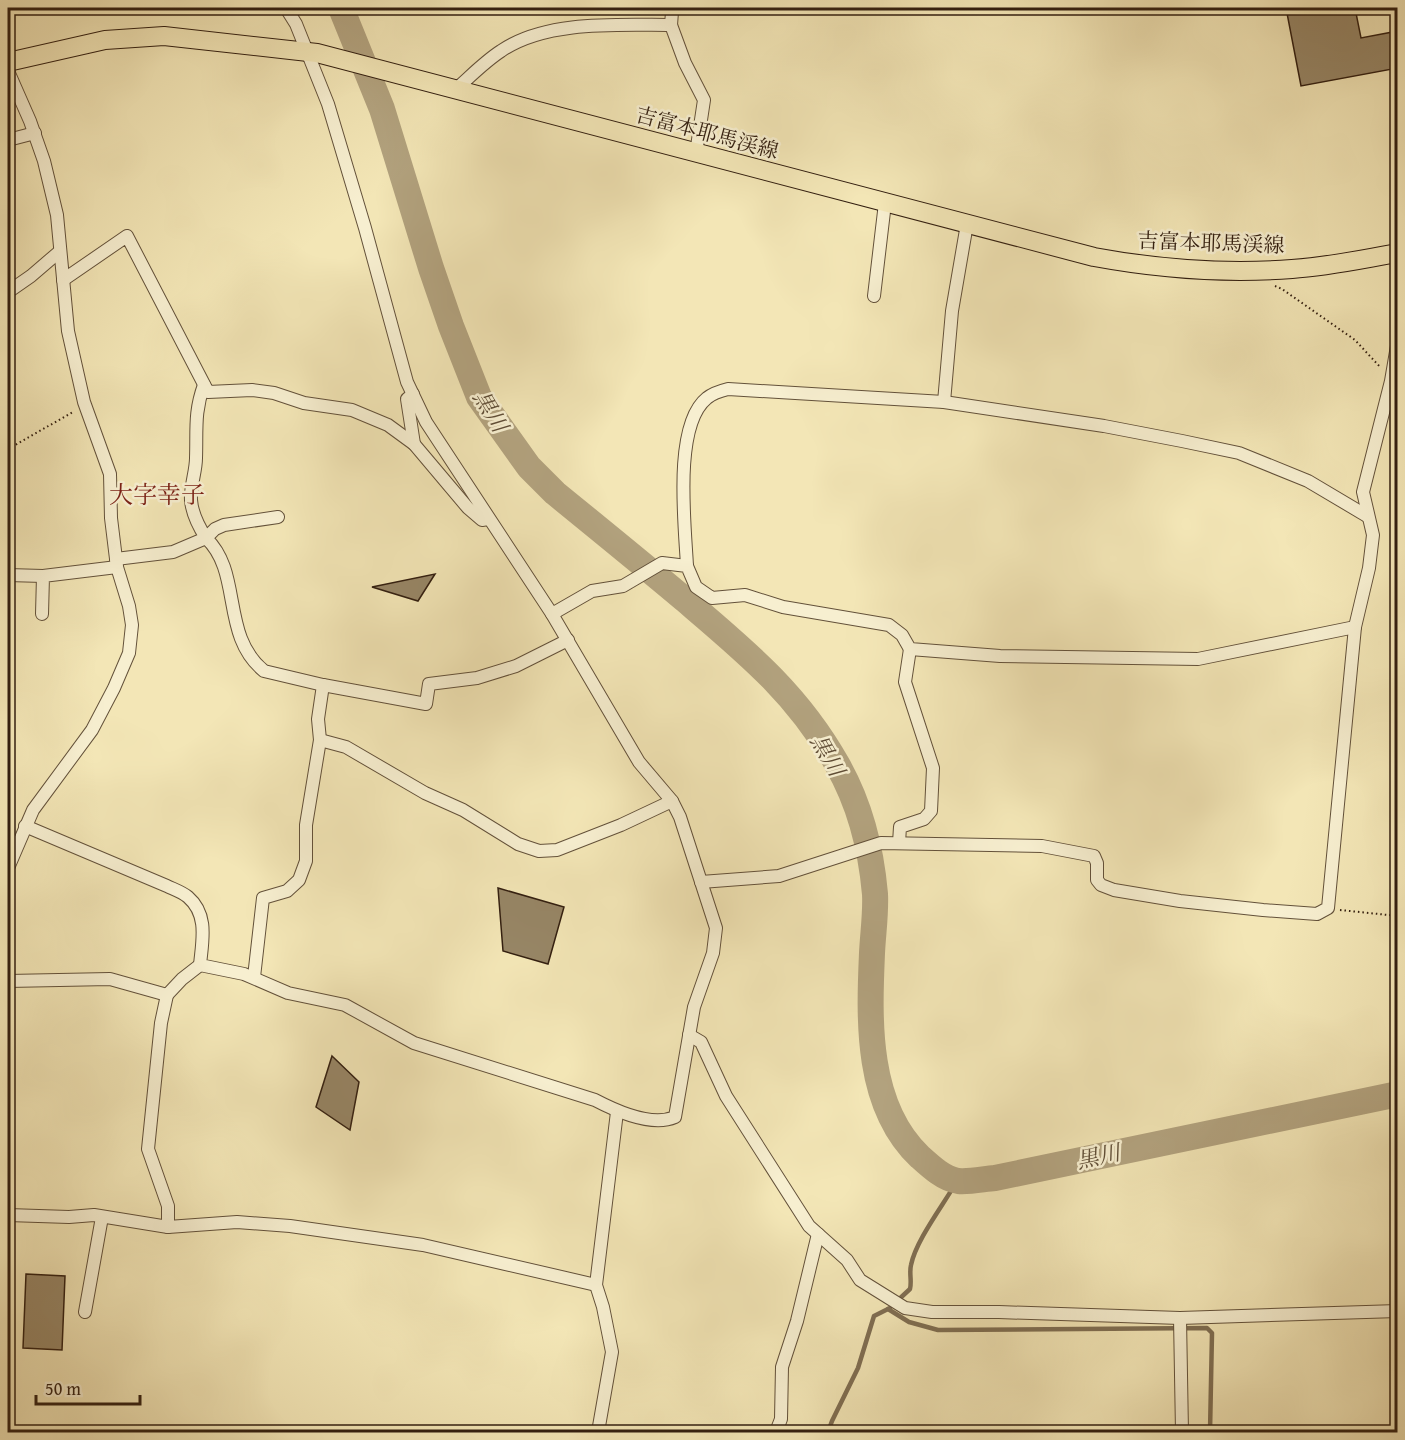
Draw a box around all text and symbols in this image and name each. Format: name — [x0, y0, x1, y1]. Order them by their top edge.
street label: 吉富本耶馬渓線 — [632, 99, 782, 167]
street label: 吉富本耶馬渓線 — [1137, 224, 1285, 261]
water label: 黒川 — [466, 384, 517, 440]
district label: 大字幸子 — [109, 477, 205, 512]
water label: 黒川 — [803, 728, 854, 784]
water label: 黒川 — [1073, 1135, 1125, 1176]
scale bar — [36, 1368, 140, 1406]
text: 50 m — [45, 1375, 81, 1402]

